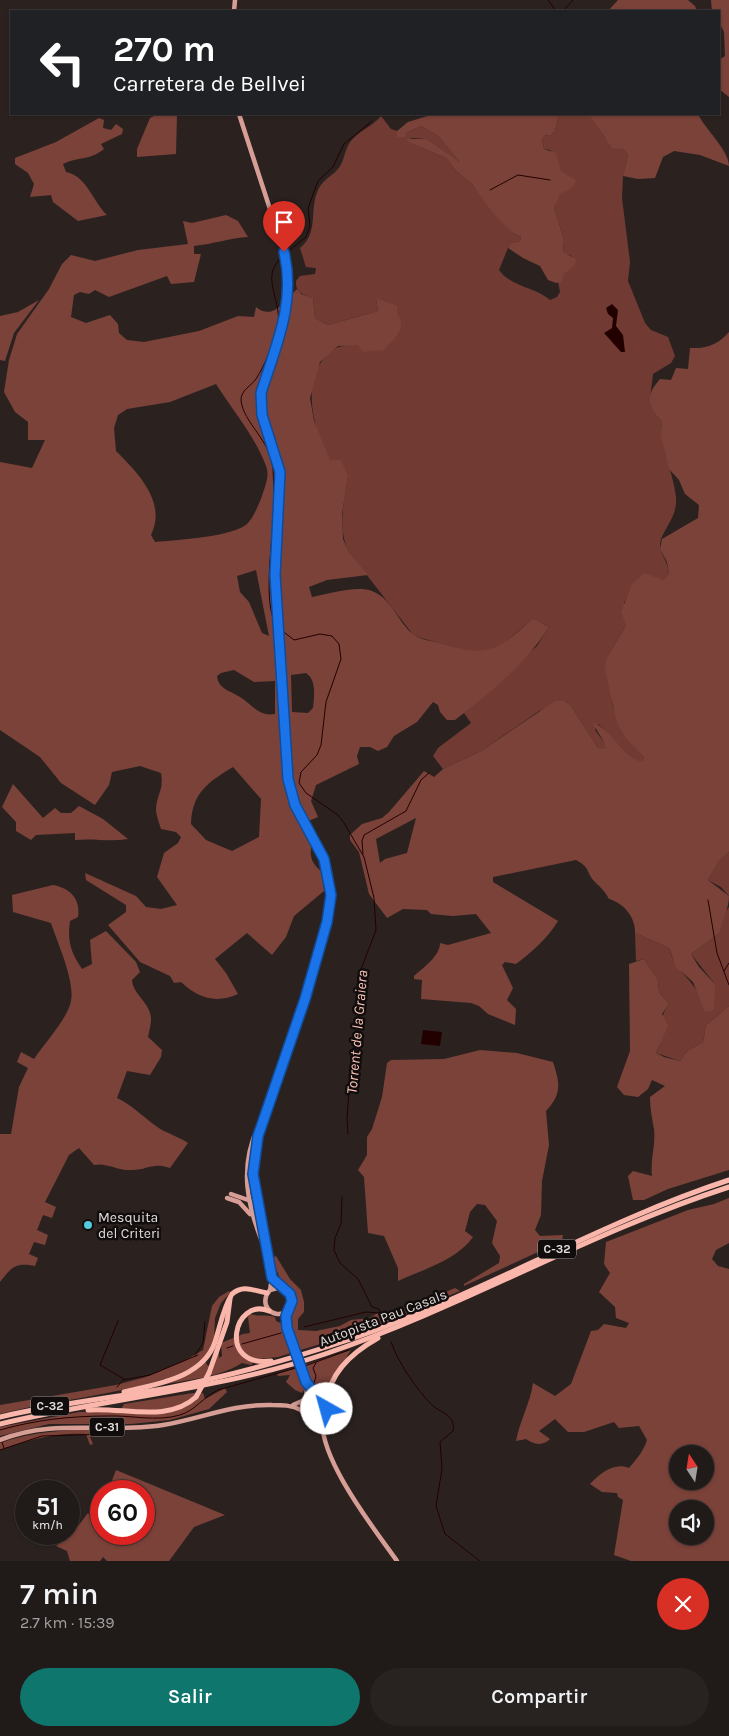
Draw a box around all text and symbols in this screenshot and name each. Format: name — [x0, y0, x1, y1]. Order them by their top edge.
text: 270 m — [113, 29, 216, 70]
icon: left — [30, 30, 95, 95]
text: Carretera de Bellvei — [113, 71, 306, 97]
pin — [263, 201, 305, 252]
icon: arrive — [270, 208, 298, 236]
water label: Torrent de la Graiera — [343, 969, 371, 1095]
place label: Mesquita del Criteri — [98, 1209, 160, 1242]
marker: Mesquita del Criteri — [82, 1219, 94, 1231]
road number: C-32 — [538, 1240, 576, 1258]
street label: Autopista Pau Casals — [317, 1286, 449, 1350]
position arrow — [300, 1382, 352, 1434]
road number: C-32 — [31, 1396, 69, 1415]
road number: C-31 — [90, 1418, 124, 1436]
north arrow — [669, 1445, 714, 1490]
map controls — [669, 1445, 714, 1545]
speed limit sign: 60 — [90, 1480, 155, 1545]
text: 51 — [36, 1492, 59, 1521]
button: sound — [669, 1500, 714, 1545]
text: km/h — [32, 1518, 63, 1532]
text: 7 min — [20, 1576, 99, 1612]
button: close — [657, 1578, 709, 1630]
text: 2.7 km · 15:39 — [20, 1613, 115, 1632]
button: Salir — [20, 1668, 360, 1726]
button: Compartir — [370, 1668, 709, 1726]

